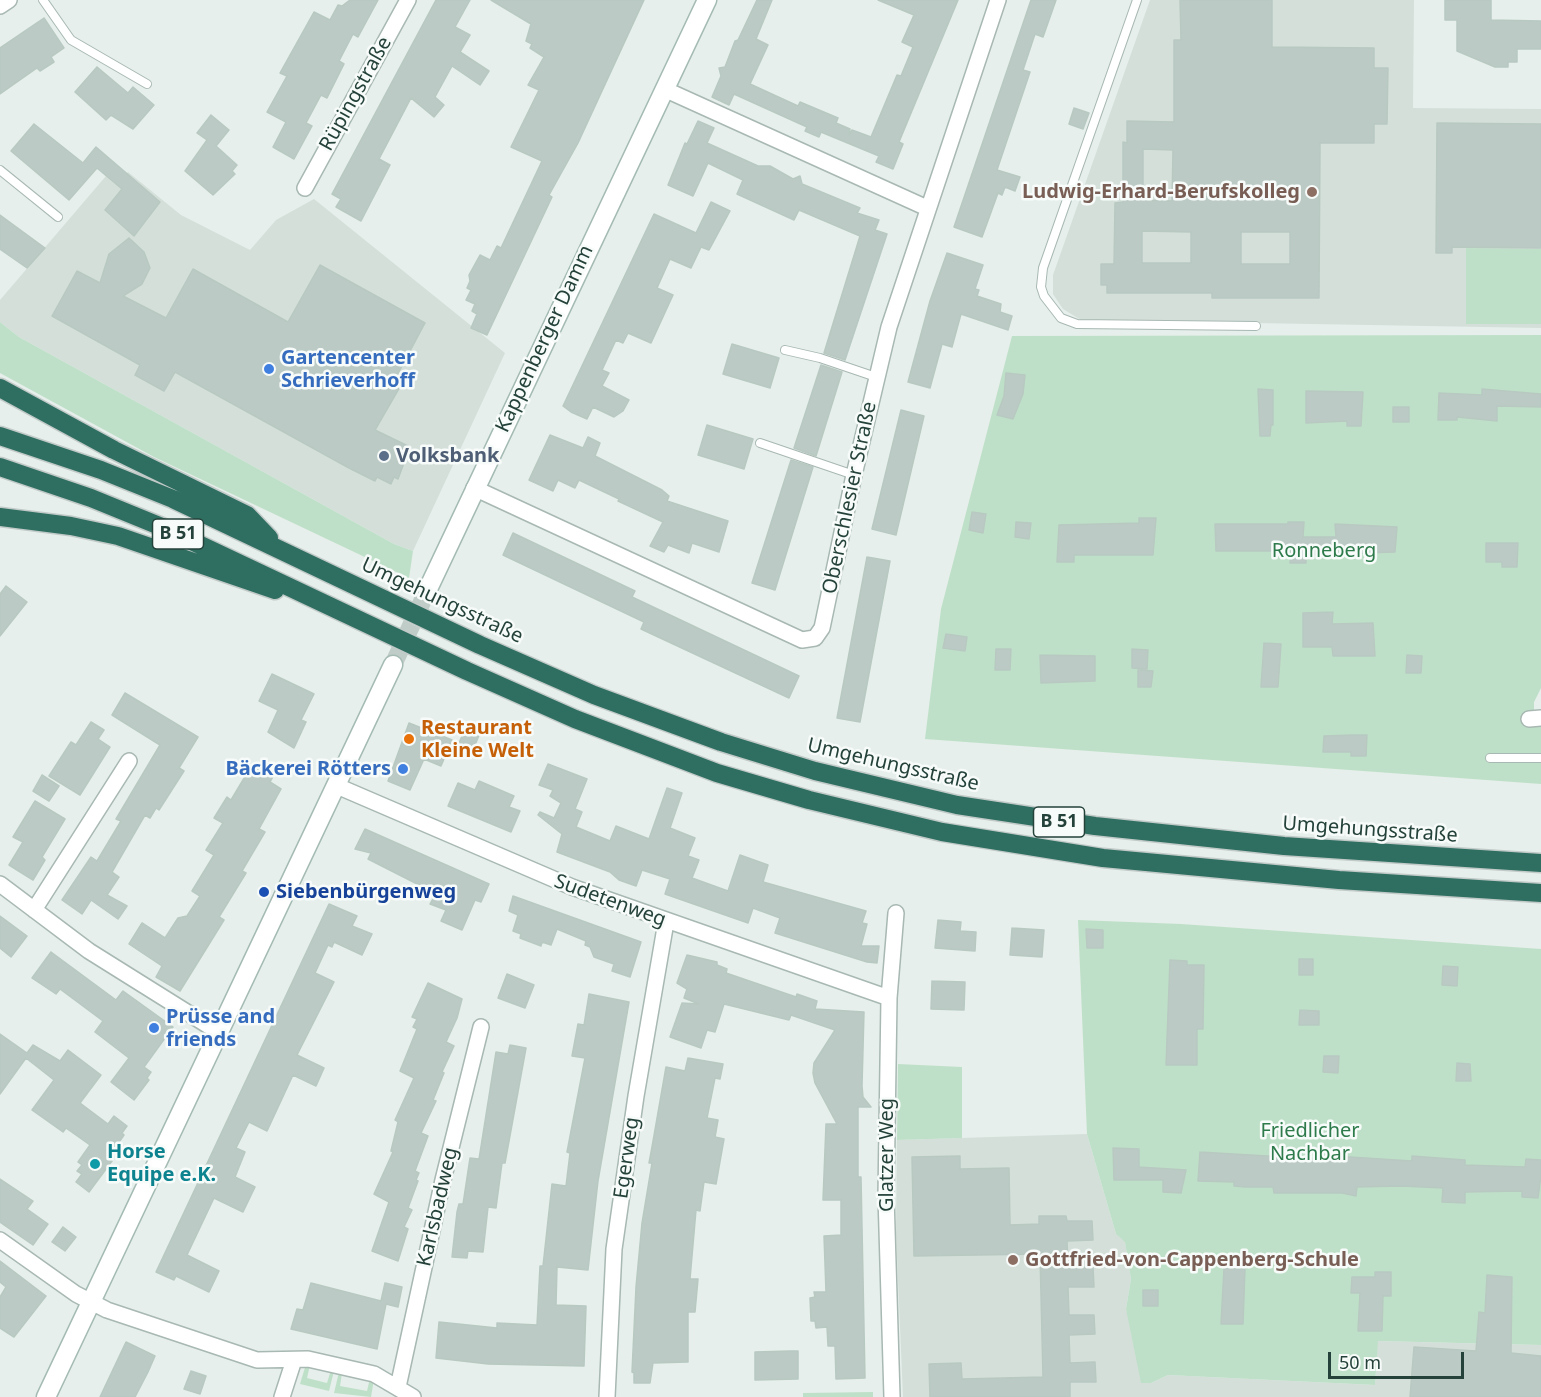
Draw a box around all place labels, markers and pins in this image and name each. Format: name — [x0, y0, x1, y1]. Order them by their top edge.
place label: Ludwig-Erhard-Berufskolleg — [1022, 180, 1300, 204]
marker: Ludwig-Erhard-Berufskolleg — [1305, 185, 1319, 199]
place label: Gartencenter Schrieverhoff — [281, 346, 415, 393]
marker: Gartencenter Schrieverhoff — [262, 362, 276, 376]
place label: Volksbank — [396, 444, 500, 468]
marker: Volksbank — [377, 449, 391, 463]
place label: Restaurant Kleine Welt — [421, 716, 534, 763]
marker: Restaurant Kleine Welt — [402, 732, 416, 746]
place label: Bäckerei Rötters — [226, 757, 391, 781]
marker: Bäckerei Rötters — [396, 762, 410, 776]
place label: Siebenbürgenweg — [276, 880, 456, 904]
marker: Siebenbürgenweg — [257, 885, 271, 899]
place label: Prüsse and friends — [166, 1005, 275, 1052]
marker: Prüsse and friends — [147, 1021, 161, 1035]
place label: Horse Equipe e.K. — [107, 1140, 216, 1187]
marker: Horse Equipe e.K. — [88, 1157, 102, 1171]
place label: Gottfried-von-Cappenberg-Schule — [1025, 1248, 1359, 1272]
marker: Gottfried-von-Cappenberg-Schule — [1006, 1253, 1020, 1267]

